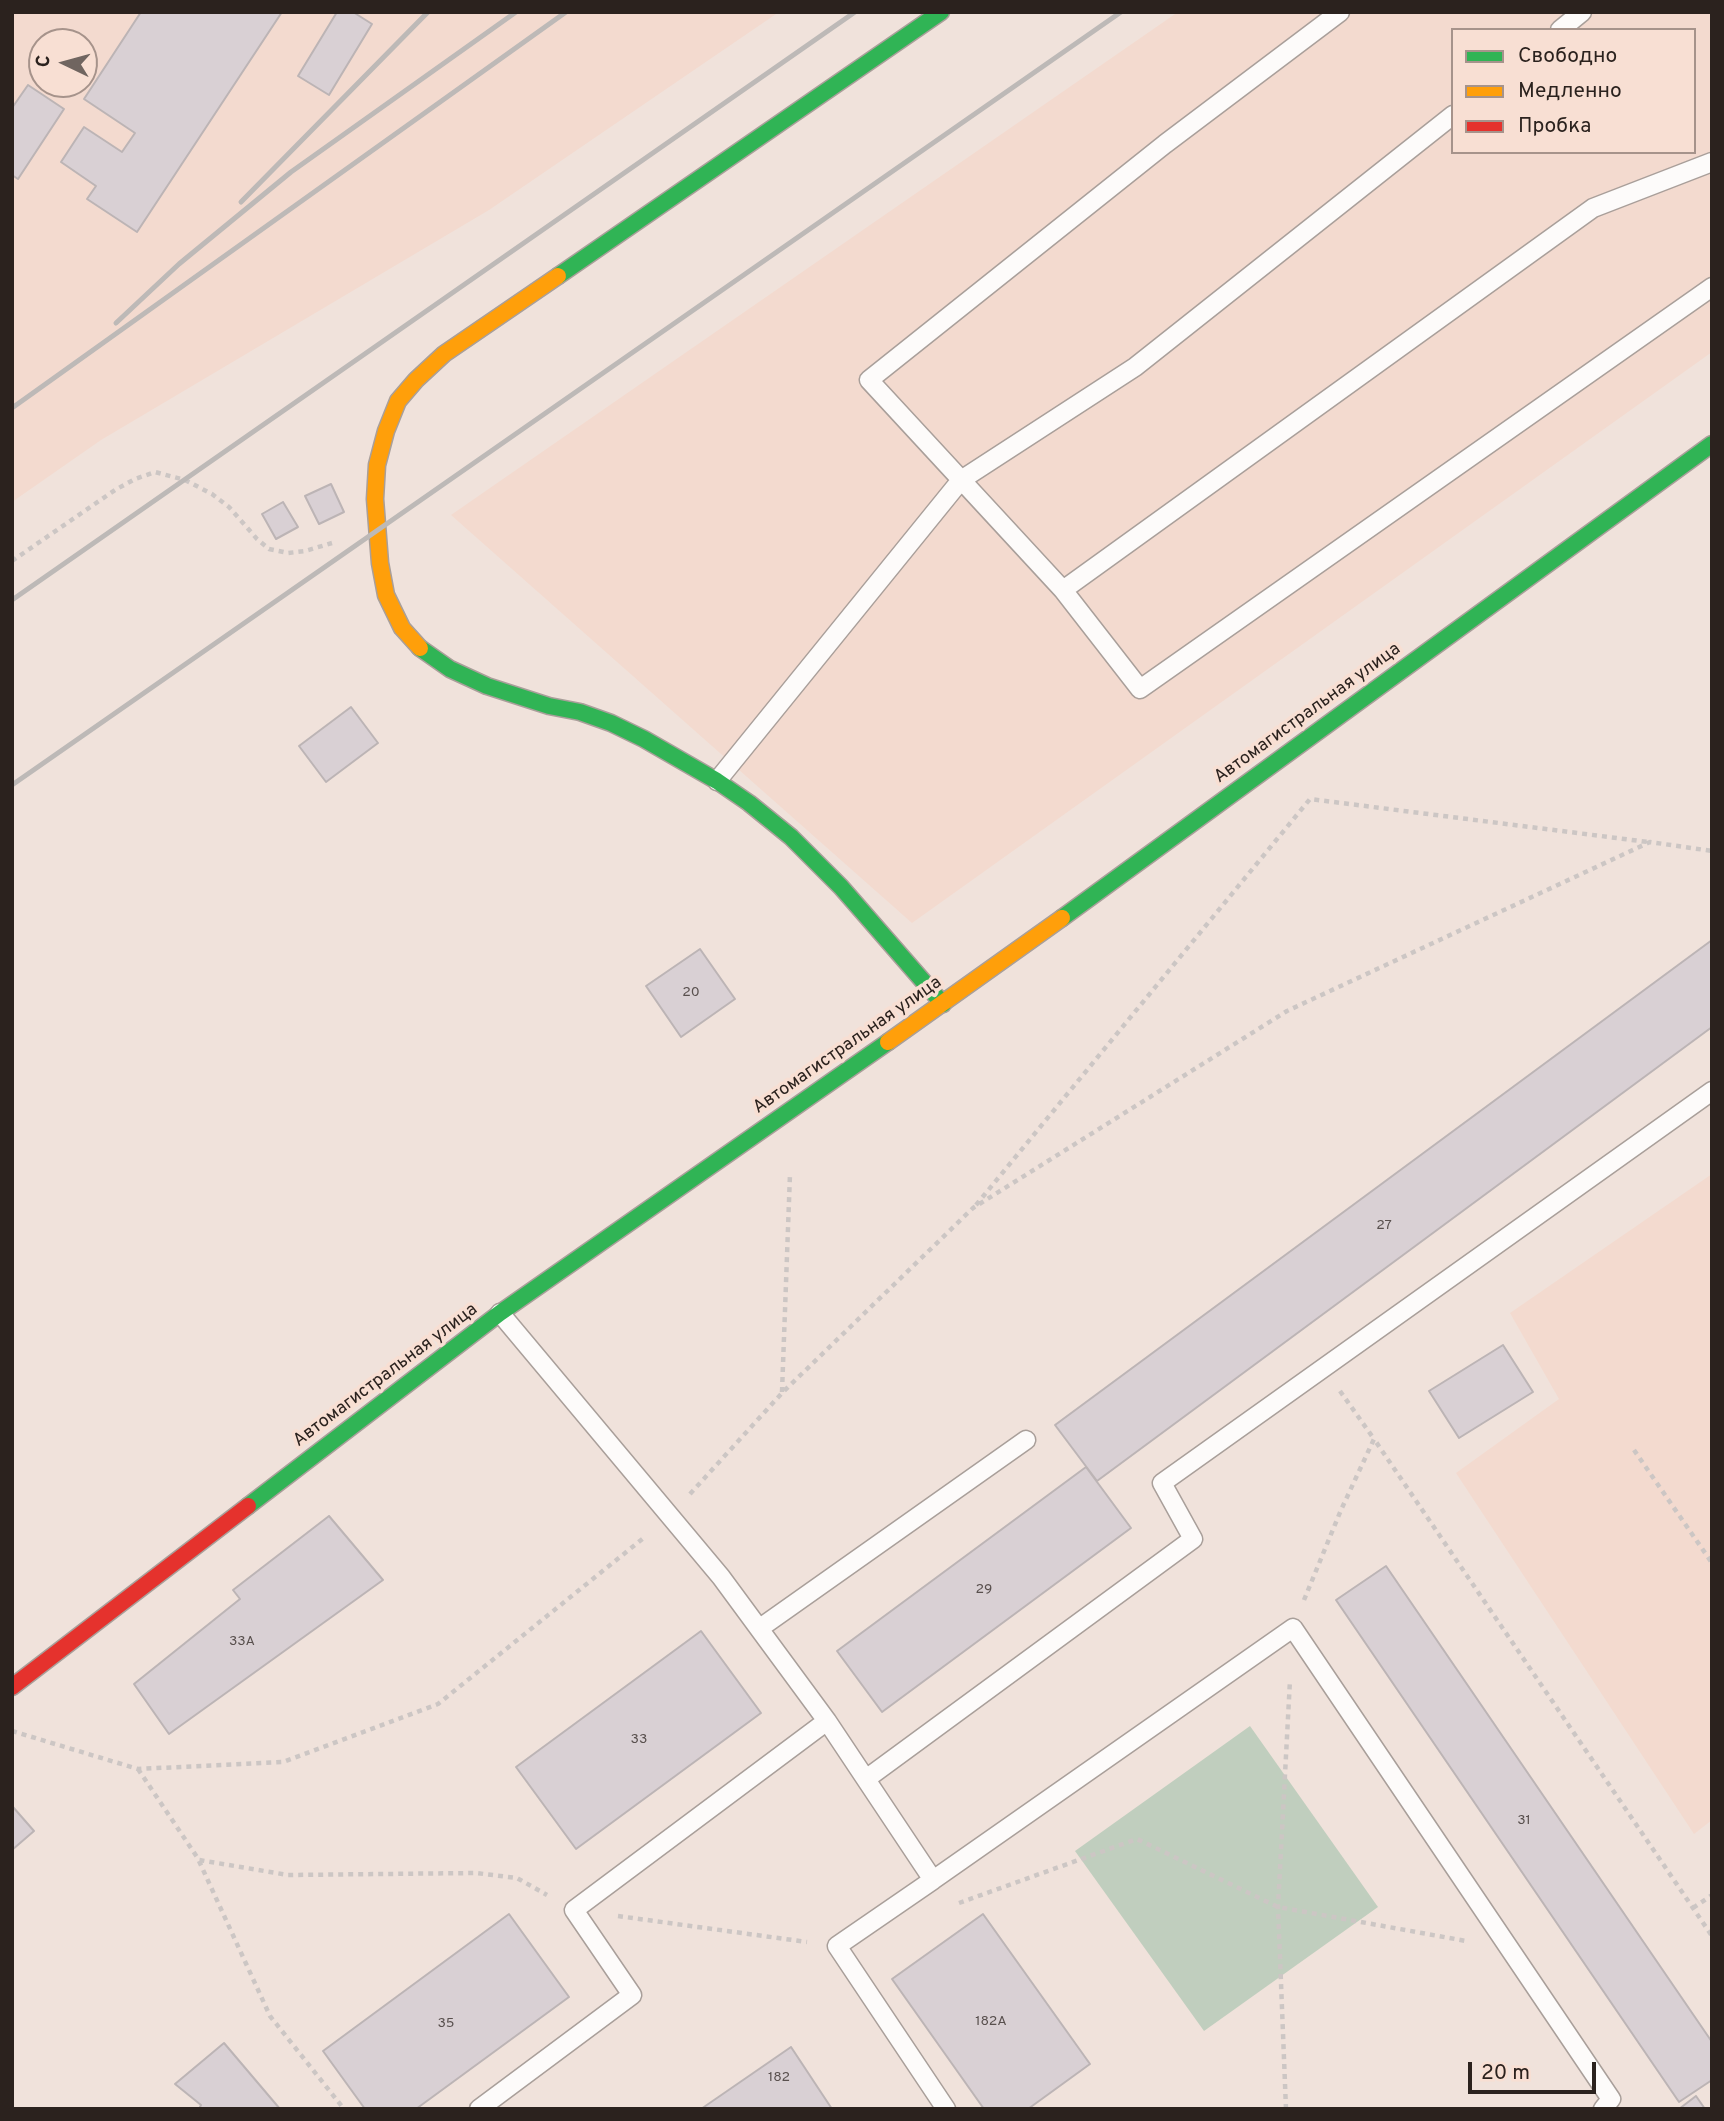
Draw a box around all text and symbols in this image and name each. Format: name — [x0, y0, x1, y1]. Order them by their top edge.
north arrow — [28, 28, 98, 98]
legend — [1451, 28, 1696, 154]
text: Свободно — [1518, 43, 1617, 70]
text: С — [32, 54, 57, 68]
text: Медленно — [1518, 78, 1622, 105]
text: Пробка — [1518, 113, 1591, 140]
street label: Автомагистральная улица — [1210, 639, 1406, 789]
street label: Автомагистральная улица — [750, 973, 946, 1119]
house number: 20 — [682, 985, 700, 1001]
house number: 27 — [1376, 1218, 1392, 1234]
street label: Автомагистральная улица — [290, 1300, 482, 1452]
house number: 29 — [976, 1582, 992, 1598]
house number: 33А — [229, 1634, 255, 1650]
house number: 33 — [631, 1732, 647, 1748]
house number: 31 — [1517, 1813, 1531, 1829]
house number: 182А — [975, 2014, 1007, 2030]
house number: 35 — [437, 2016, 455, 2032]
scale bar — [1472, 2048, 1600, 2092]
text: 20 m — [1481, 2060, 1530, 2087]
house number: 182 — [768, 2070, 790, 2086]

